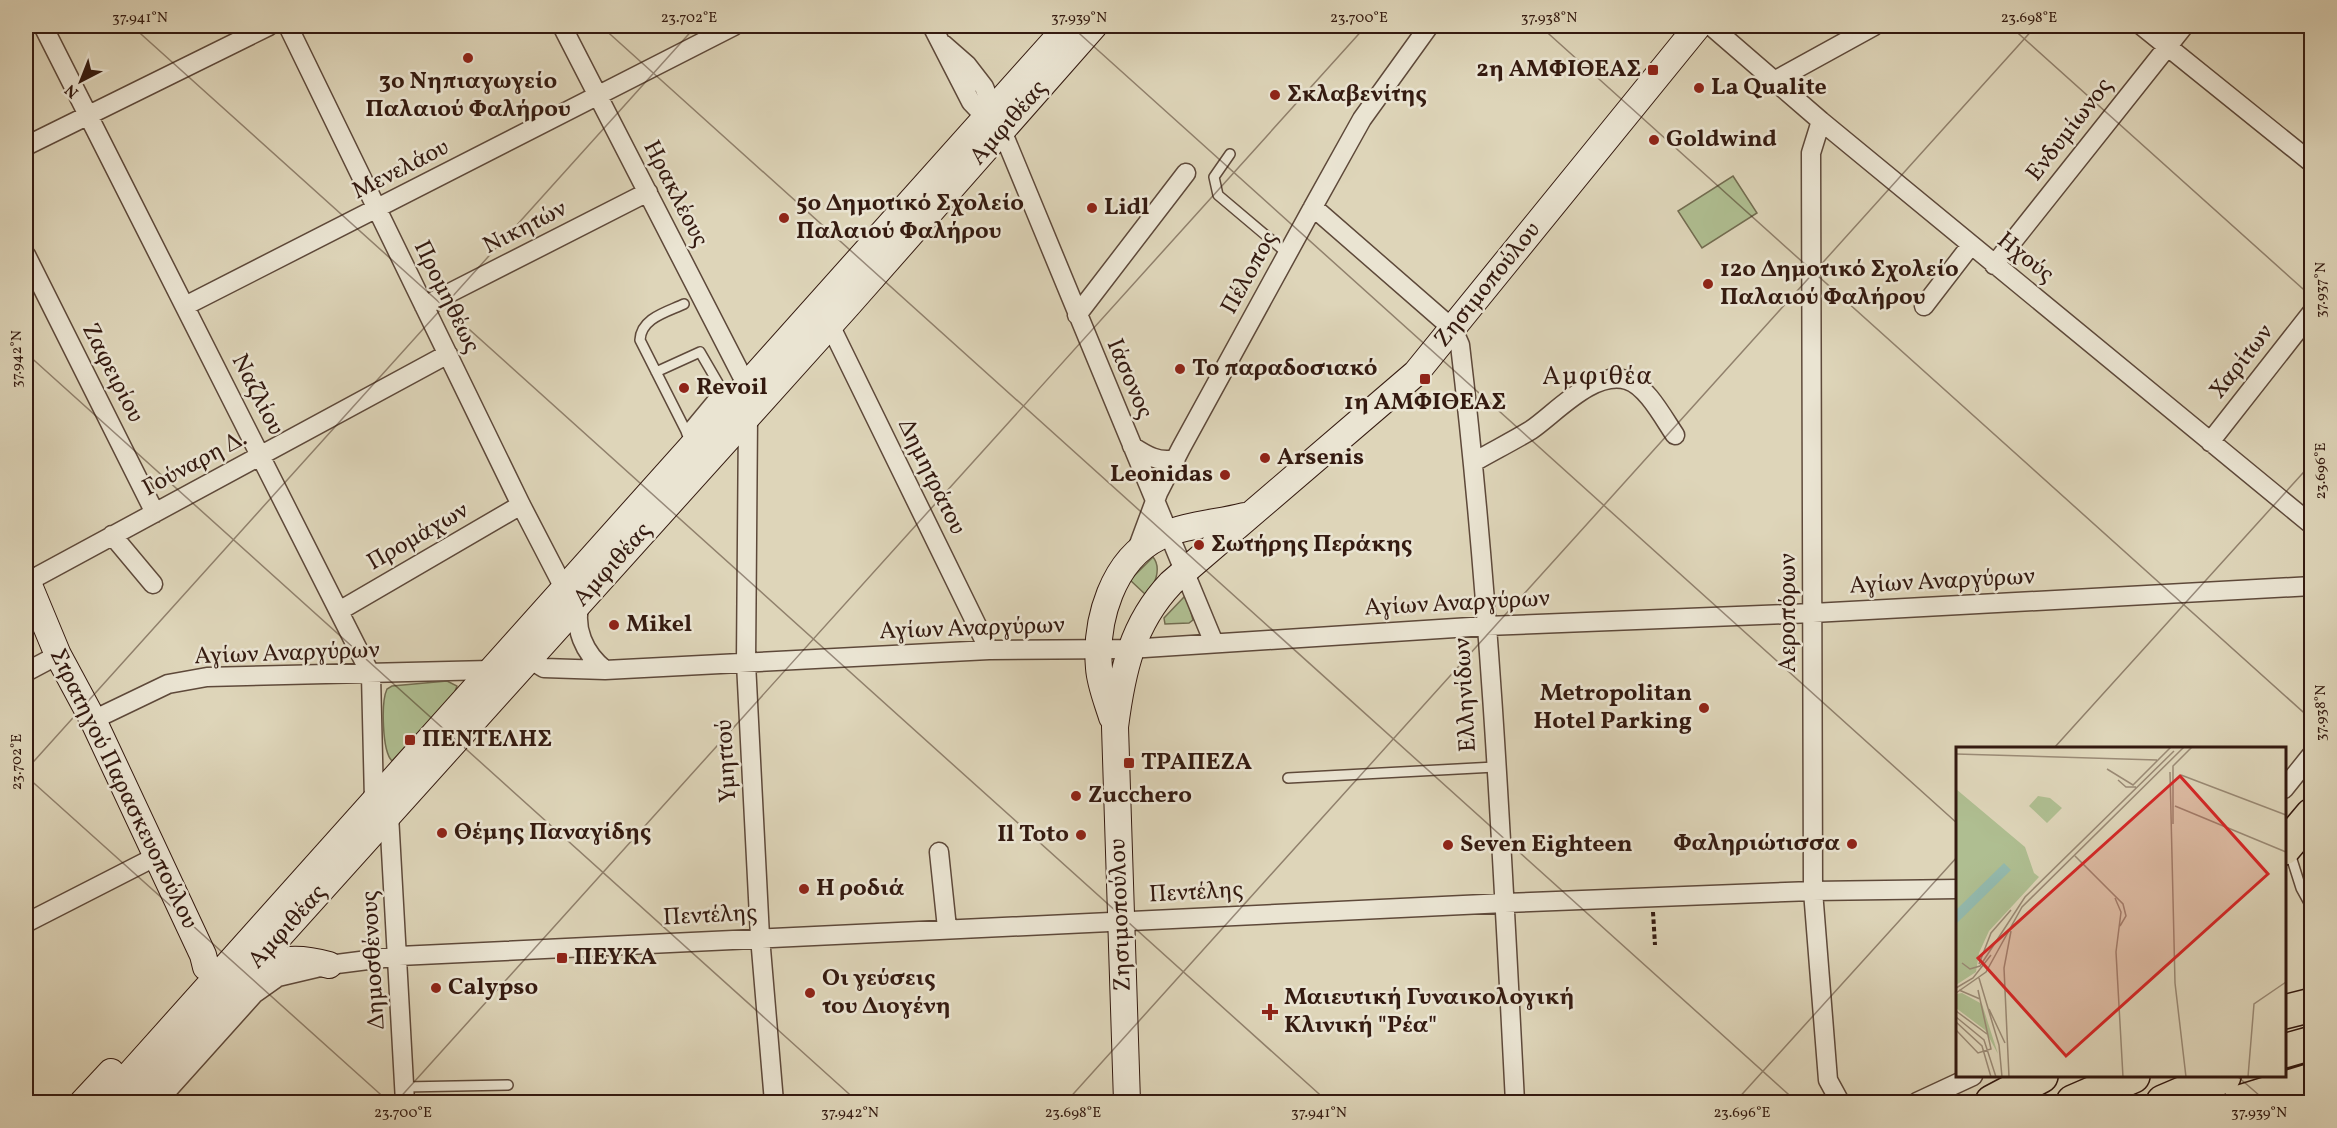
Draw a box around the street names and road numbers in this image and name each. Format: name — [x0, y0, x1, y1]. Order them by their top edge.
street label: Ενδυμίωνος — [2019, 71, 2121, 189]
street label: Αμφιθέας — [962, 73, 1056, 173]
street label: Μενελάου — [347, 131, 455, 209]
street label: Ηρακλέους — [634, 135, 716, 253]
street label: Νικητών — [477, 192, 573, 264]
street label: Ζησιμοπούλου — [1427, 215, 1549, 355]
street label: Ηχούς — [1989, 224, 2061, 292]
street label: Πέλοπος — [1213, 225, 1287, 321]
street label: Προμηθέως — [404, 235, 488, 359]
street label: Ζαφειρίου — [72, 317, 152, 429]
street label: Χαρίτων — [2202, 317, 2282, 406]
street label: Ιάσονος — [1097, 334, 1161, 424]
street label: Ναζλίου — [222, 348, 292, 442]
street label: Δημητράτου — [888, 413, 974, 541]
street label: Γούναρη Δ. — [137, 422, 253, 506]
street label: Προμάχων — [361, 494, 475, 580]
street label: Αμφιθέας — [566, 515, 660, 615]
street label: Αεροπόρων — [1772, 553, 1806, 672]
street label: Αγίων Αναργύρων — [1848, 560, 2036, 604]
street label: Αγίων Αναργύρων — [1363, 582, 1551, 626]
street label: Αγίων Αναργύρων — [879, 609, 1066, 649]
street label: Αγίων Αναργύρων — [194, 634, 381, 674]
street label: Ελληνίδων — [1446, 637, 1486, 753]
street label: Στρατηγού Παρασκευοπούλου — [40, 643, 206, 935]
street label: Υμηττού — [708, 719, 746, 803]
street label: Ζησιμοπούλου — [1101, 838, 1141, 992]
street label: Πεντέλης — [1148, 874, 1244, 912]
street label: Αμφιθέας — [241, 877, 335, 977]
street label: Δημοσθένους — [353, 890, 395, 1030]
street label: Πεντέλης — [662, 897, 758, 935]

